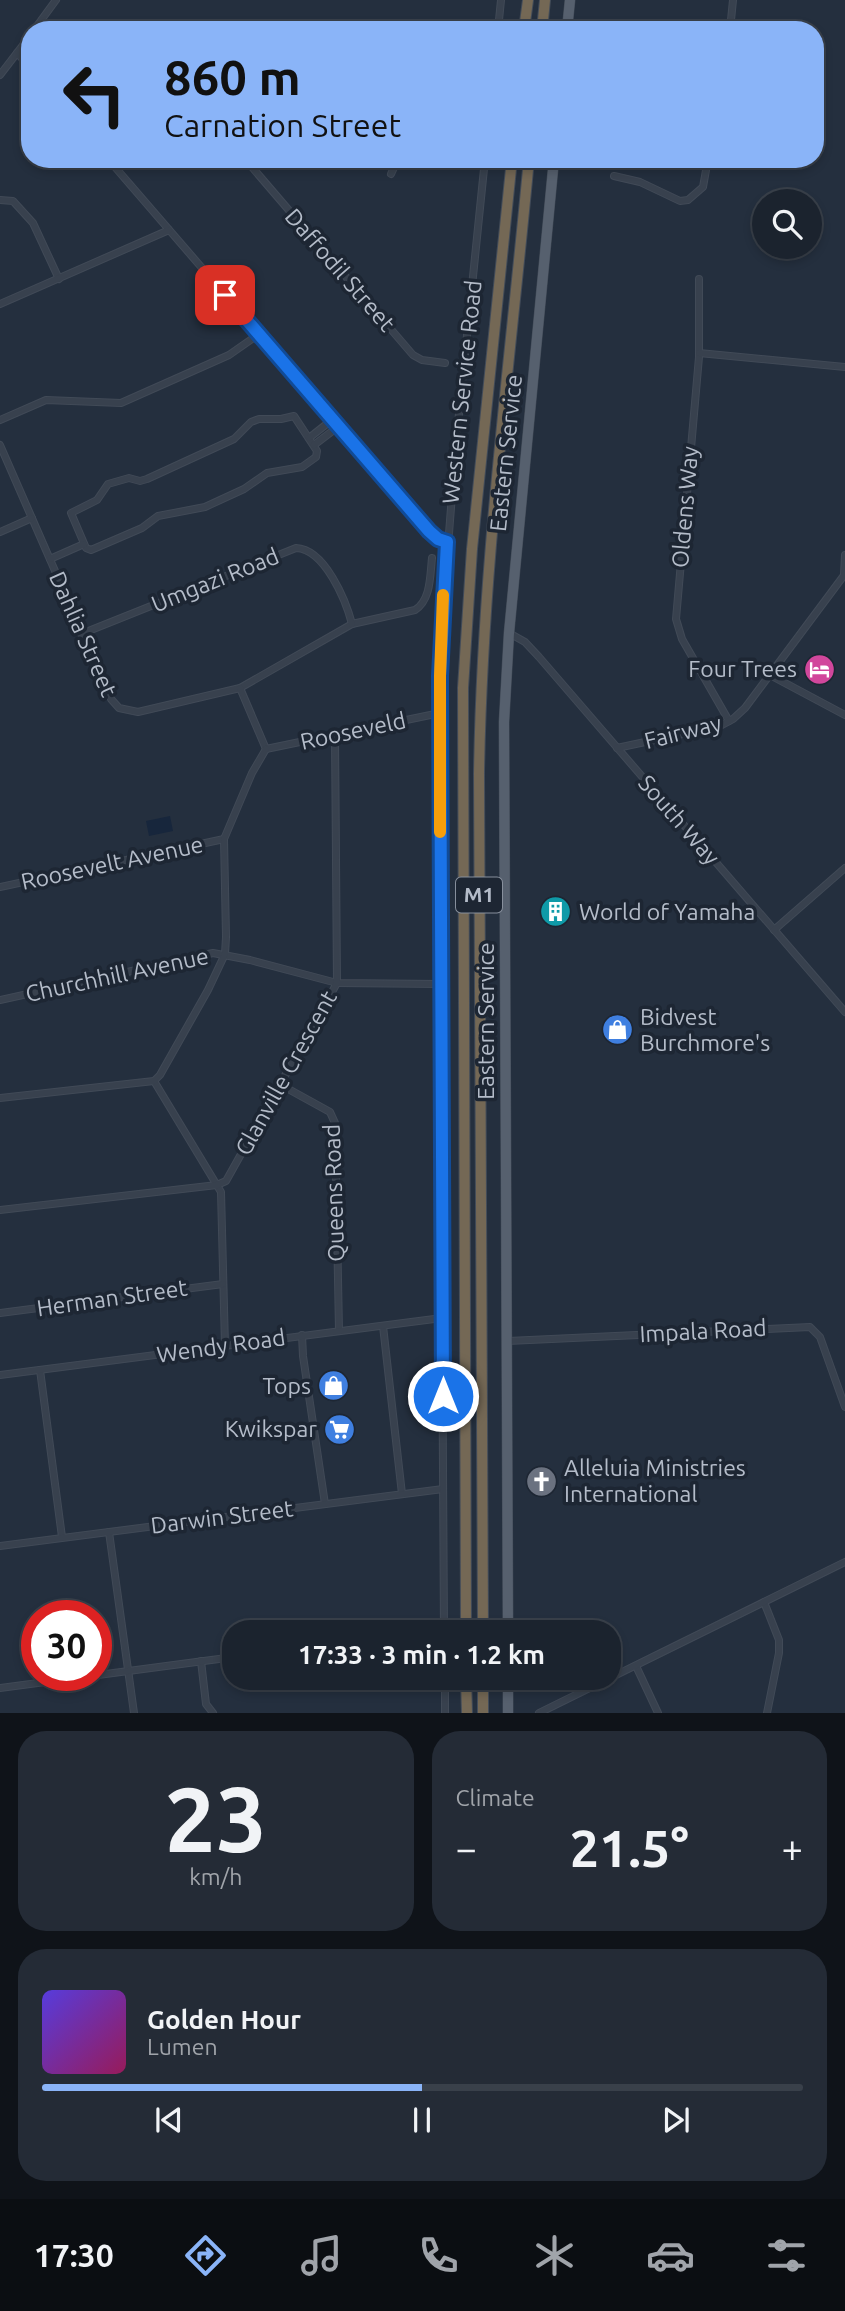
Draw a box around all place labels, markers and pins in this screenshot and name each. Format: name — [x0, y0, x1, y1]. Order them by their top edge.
pin — [195, 265, 255, 325]
hotel icon: Four Trees — [803, 652, 837, 686]
place label: Four Trees — [688, 656, 797, 681]
building icon: World of Yamaha — [539, 895, 573, 929]
place label: World of Yamaha — [579, 899, 755, 924]
place label: Bidvest Burchmore's — [640, 1004, 770, 1055]
shop icon: Bidvest Burchmore's — [600, 1013, 634, 1047]
shop icon: Tops — [317, 1369, 351, 1403]
place label: Tops — [262, 1373, 311, 1398]
supermarket icon: Kwikspar — [323, 1412, 357, 1446]
place label: Kwikspar — [225, 1416, 317, 1441]
place label: Alleluia Ministries International — [564, 1455, 746, 1506]
church icon: Alleluia Ministries International — [524, 1464, 558, 1498]

